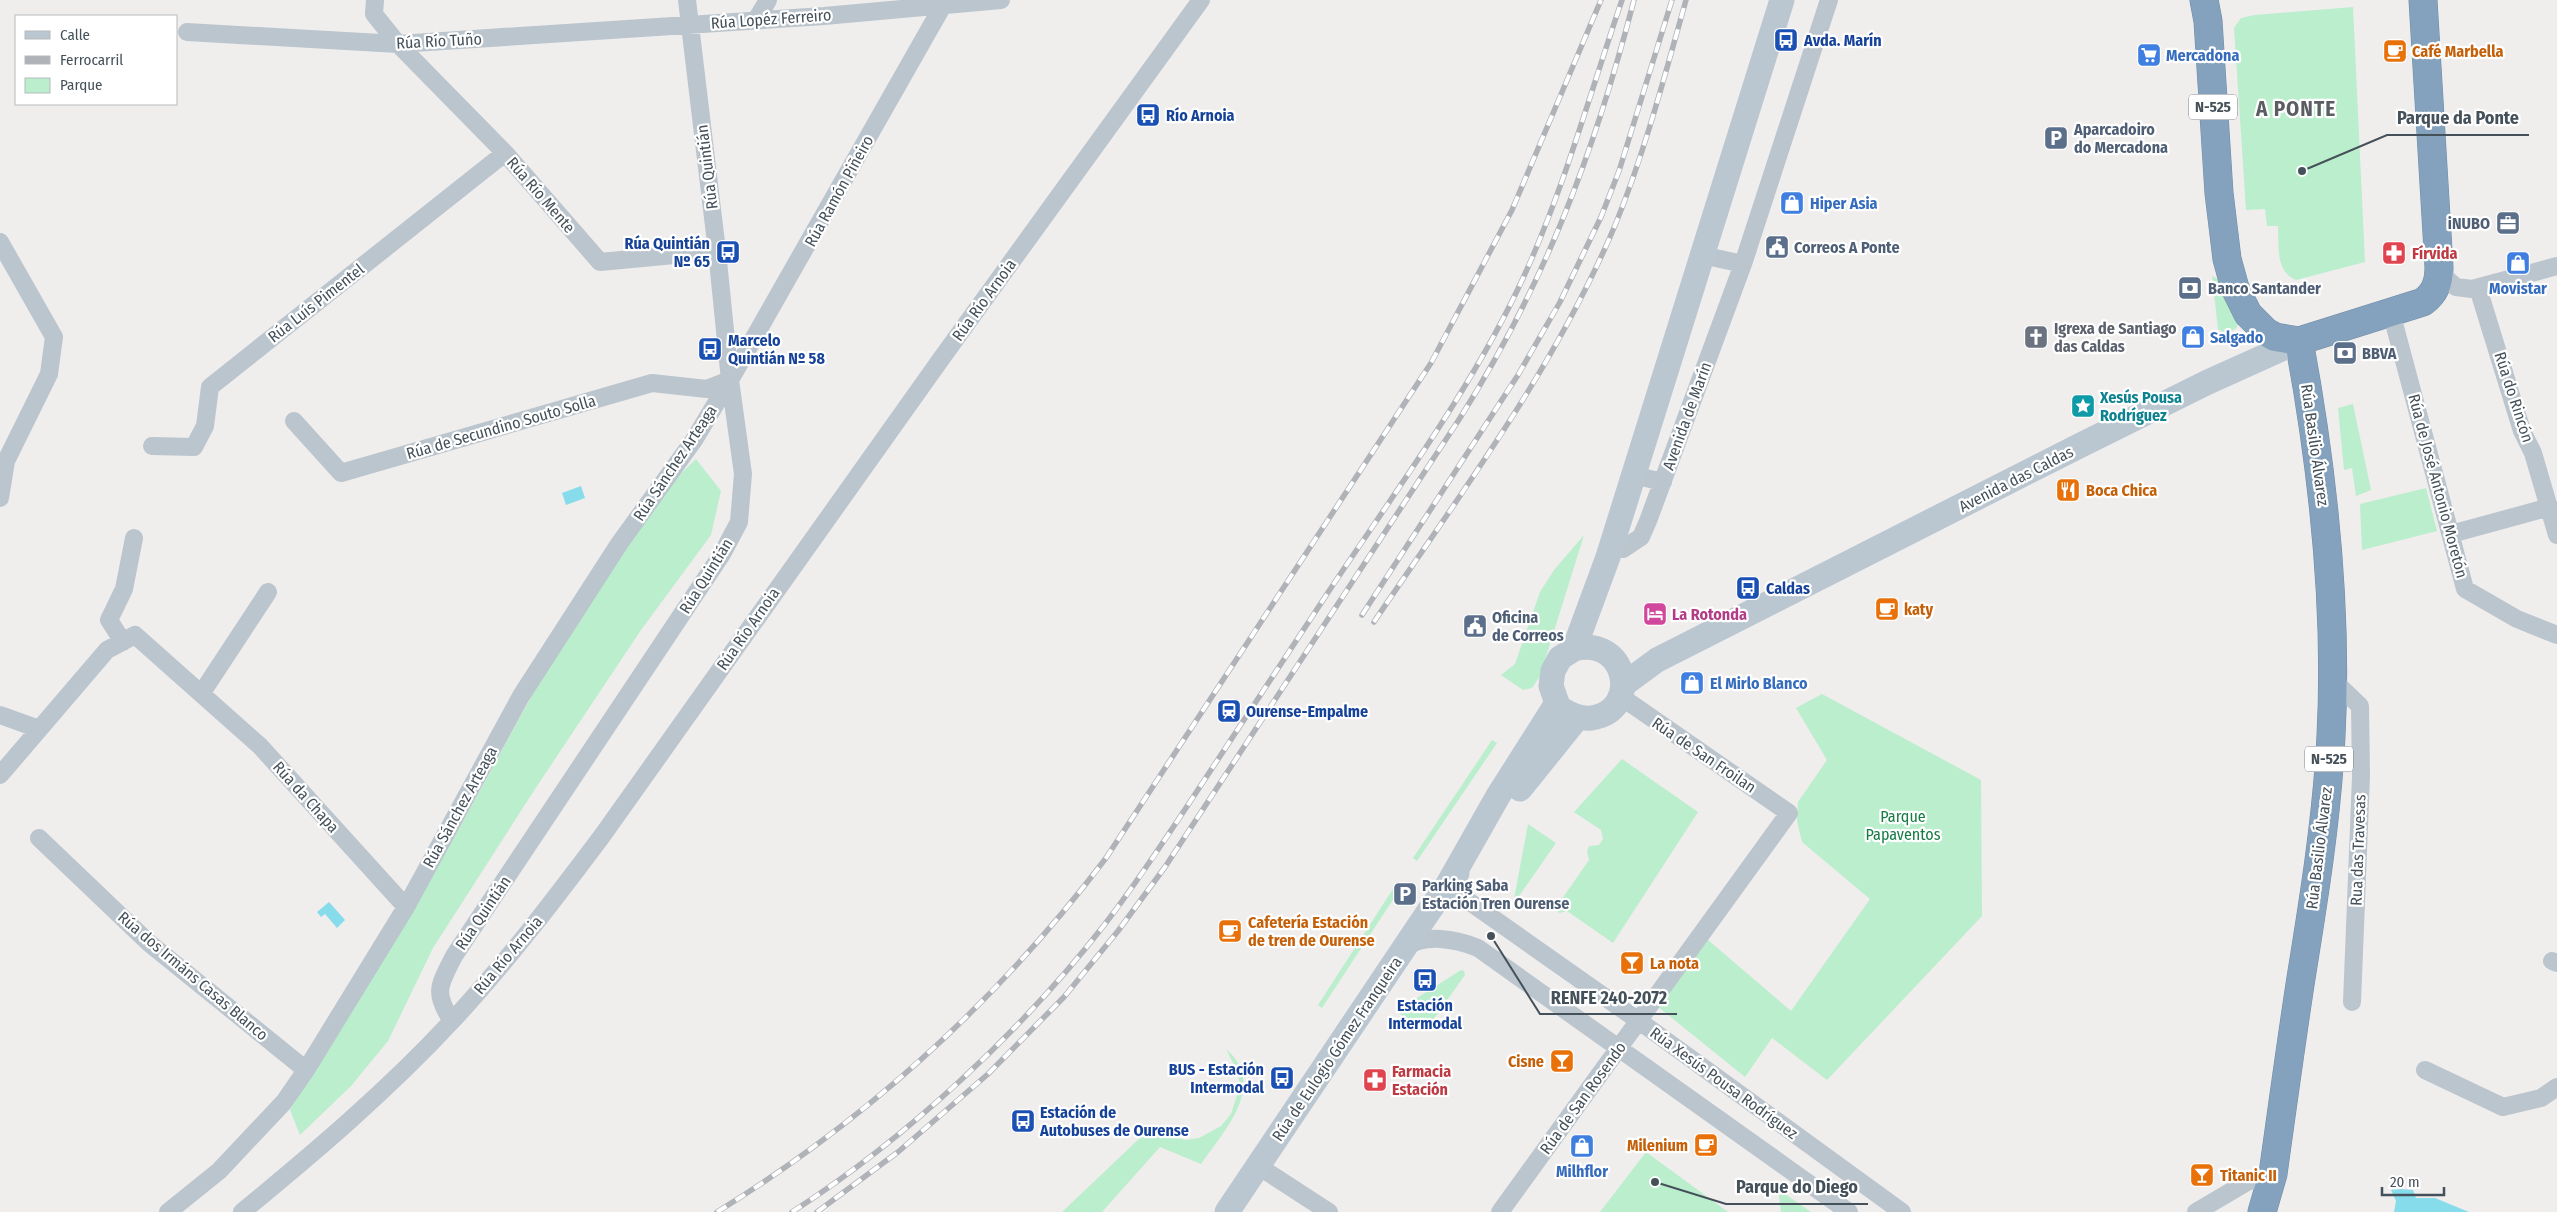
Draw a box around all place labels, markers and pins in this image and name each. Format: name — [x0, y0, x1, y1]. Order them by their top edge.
bus stop icon: Avda. Marín — [1773, 27, 1799, 53]
place label: Avda. Marín — [1803, 31, 1882, 50]
cafe icon: Café Marbella — [2382, 38, 2408, 64]
supermarket icon: Mercadona — [2136, 42, 2162, 68]
place label: Café Marbella — [2412, 42, 2504, 61]
place label: Mercadona — [2166, 46, 2239, 65]
bus stop icon: Río Arnoia — [1135, 102, 1161, 128]
callout: Parque da Ponte — [2387, 102, 2529, 135]
place label: Río Arnoia — [1166, 106, 1235, 125]
place label: Aparcadoiro do Mercadona — [2073, 120, 2168, 157]
parking icon: Aparcadoiro do Mercadona — [2043, 125, 2069, 151]
shop icon: Hiper Asia — [1779, 190, 1805, 216]
place label: Hiper Asia — [1810, 194, 1878, 213]
office icon: iNUBO — [2495, 210, 2521, 236]
place label: iNUBO — [2448, 214, 2490, 233]
place label: Rúa Quintián Nº 65 — [624, 234, 710, 271]
public building icon: Correos A Ponte — [1764, 234, 1790, 260]
place label: Correos A Ponte — [1794, 238, 1900, 257]
bus stop icon: Rúa Quintián Nº 65 — [715, 239, 741, 265]
pharmacy icon: Fírvida — [2381, 240, 2407, 266]
place label: Fírvida — [2412, 244, 2457, 263]
shop icon: Movistar — [2505, 250, 2531, 276]
bank icon: Banco Santander — [2177, 275, 2203, 301]
place label: Banco Santander — [2208, 279, 2321, 298]
place label: Movistar — [2489, 279, 2547, 298]
place label: Igrexa de Santiago das Caldas — [2054, 319, 2177, 356]
church icon: Igrexa de Santiago das Caldas — [2023, 324, 2049, 350]
shop icon: Salgado — [2180, 324, 2206, 350]
place label: Salgado — [2210, 328, 2264, 347]
place label: Marcelo Quintián Nº 58 — [728, 331, 825, 368]
bus stop icon: Marcelo Quintián Nº 58 — [697, 336, 723, 362]
bank icon: BBVA — [2332, 340, 2358, 366]
place label: BBVA — [2362, 344, 2397, 363]
place label: Xesús Pousa Rodríguez — [2099, 388, 2182, 425]
place icon: Xesús Pousa Rodríguez — [2070, 393, 2096, 419]
restaurant icon: Boca Chica — [2055, 477, 2081, 503]
place label: Boca Chica — [2086, 481, 2157, 500]
bus stop icon: Caldas — [1735, 575, 1761, 601]
place label: Caldas — [1766, 579, 1810, 598]
cafe icon: katy — [1874, 596, 1900, 622]
place label: katy — [1904, 600, 1933, 619]
hotel icon: La Rotonda — [1642, 601, 1668, 627]
place label: La Rotonda — [1672, 605, 1747, 624]
place label: Oficina de Correos — [1492, 608, 1564, 645]
public building icon: Oficina de Correos — [1462, 613, 1488, 639]
shop icon: El Mirlo Blanco — [1679, 670, 1705, 696]
place label: El Mirlo Blanco — [1710, 674, 1808, 693]
station icon: Ourense-Empalme — [1216, 698, 1242, 724]
place label: Ourense-Empalme — [1246, 702, 1368, 721]
place label: Parking Saba Estación Tren Ourense — [1422, 876, 1569, 913]
parking icon: Parking Saba Estación Tren Ourense — [1392, 881, 1418, 907]
place label: Cafetería Estación de tren de Ourense — [1248, 913, 1375, 950]
cafe icon: Cafetería Estación de tren de Ourense — [1217, 918, 1243, 944]
bar icon: La nota — [1619, 950, 1645, 976]
place label: La nota — [1650, 954, 1699, 973]
bus stop icon: Estación Intermodal — [1412, 967, 1438, 993]
callout: RENFE 240-2072 — [1540, 981, 1677, 1014]
place label: Estación Intermodal — [1388, 996, 1462, 1033]
bar icon: Cisne — [1549, 1048, 1575, 1074]
place label: Cisne — [1508, 1052, 1544, 1071]
place label: BUS - Estación Intermodal — [1169, 1060, 1265, 1097]
place label: Farmacia Estación — [1392, 1062, 1451, 1099]
bus stop icon: BUS - Estación Intermodal — [1269, 1065, 1295, 1091]
pharmacy icon: Farmacia Estación — [1362, 1067, 1388, 1093]
place label: Estación de Autobuses de Ourense — [1039, 1103, 1189, 1140]
bus stop icon: Estación de Autobuses de Ourense — [1010, 1108, 1036, 1134]
cafe icon: Milenium — [1693, 1132, 1719, 1158]
shop icon: Milhflor — [1569, 1133, 1595, 1159]
place label: Milenium — [1627, 1136, 1688, 1155]
place label: Milhflor — [1556, 1162, 1608, 1181]
bar icon: Titanic II — [2189, 1162, 2215, 1188]
place label: Titanic II — [2220, 1166, 2277, 1185]
callout: Parque do Diego — [1726, 1171, 1868, 1204]

